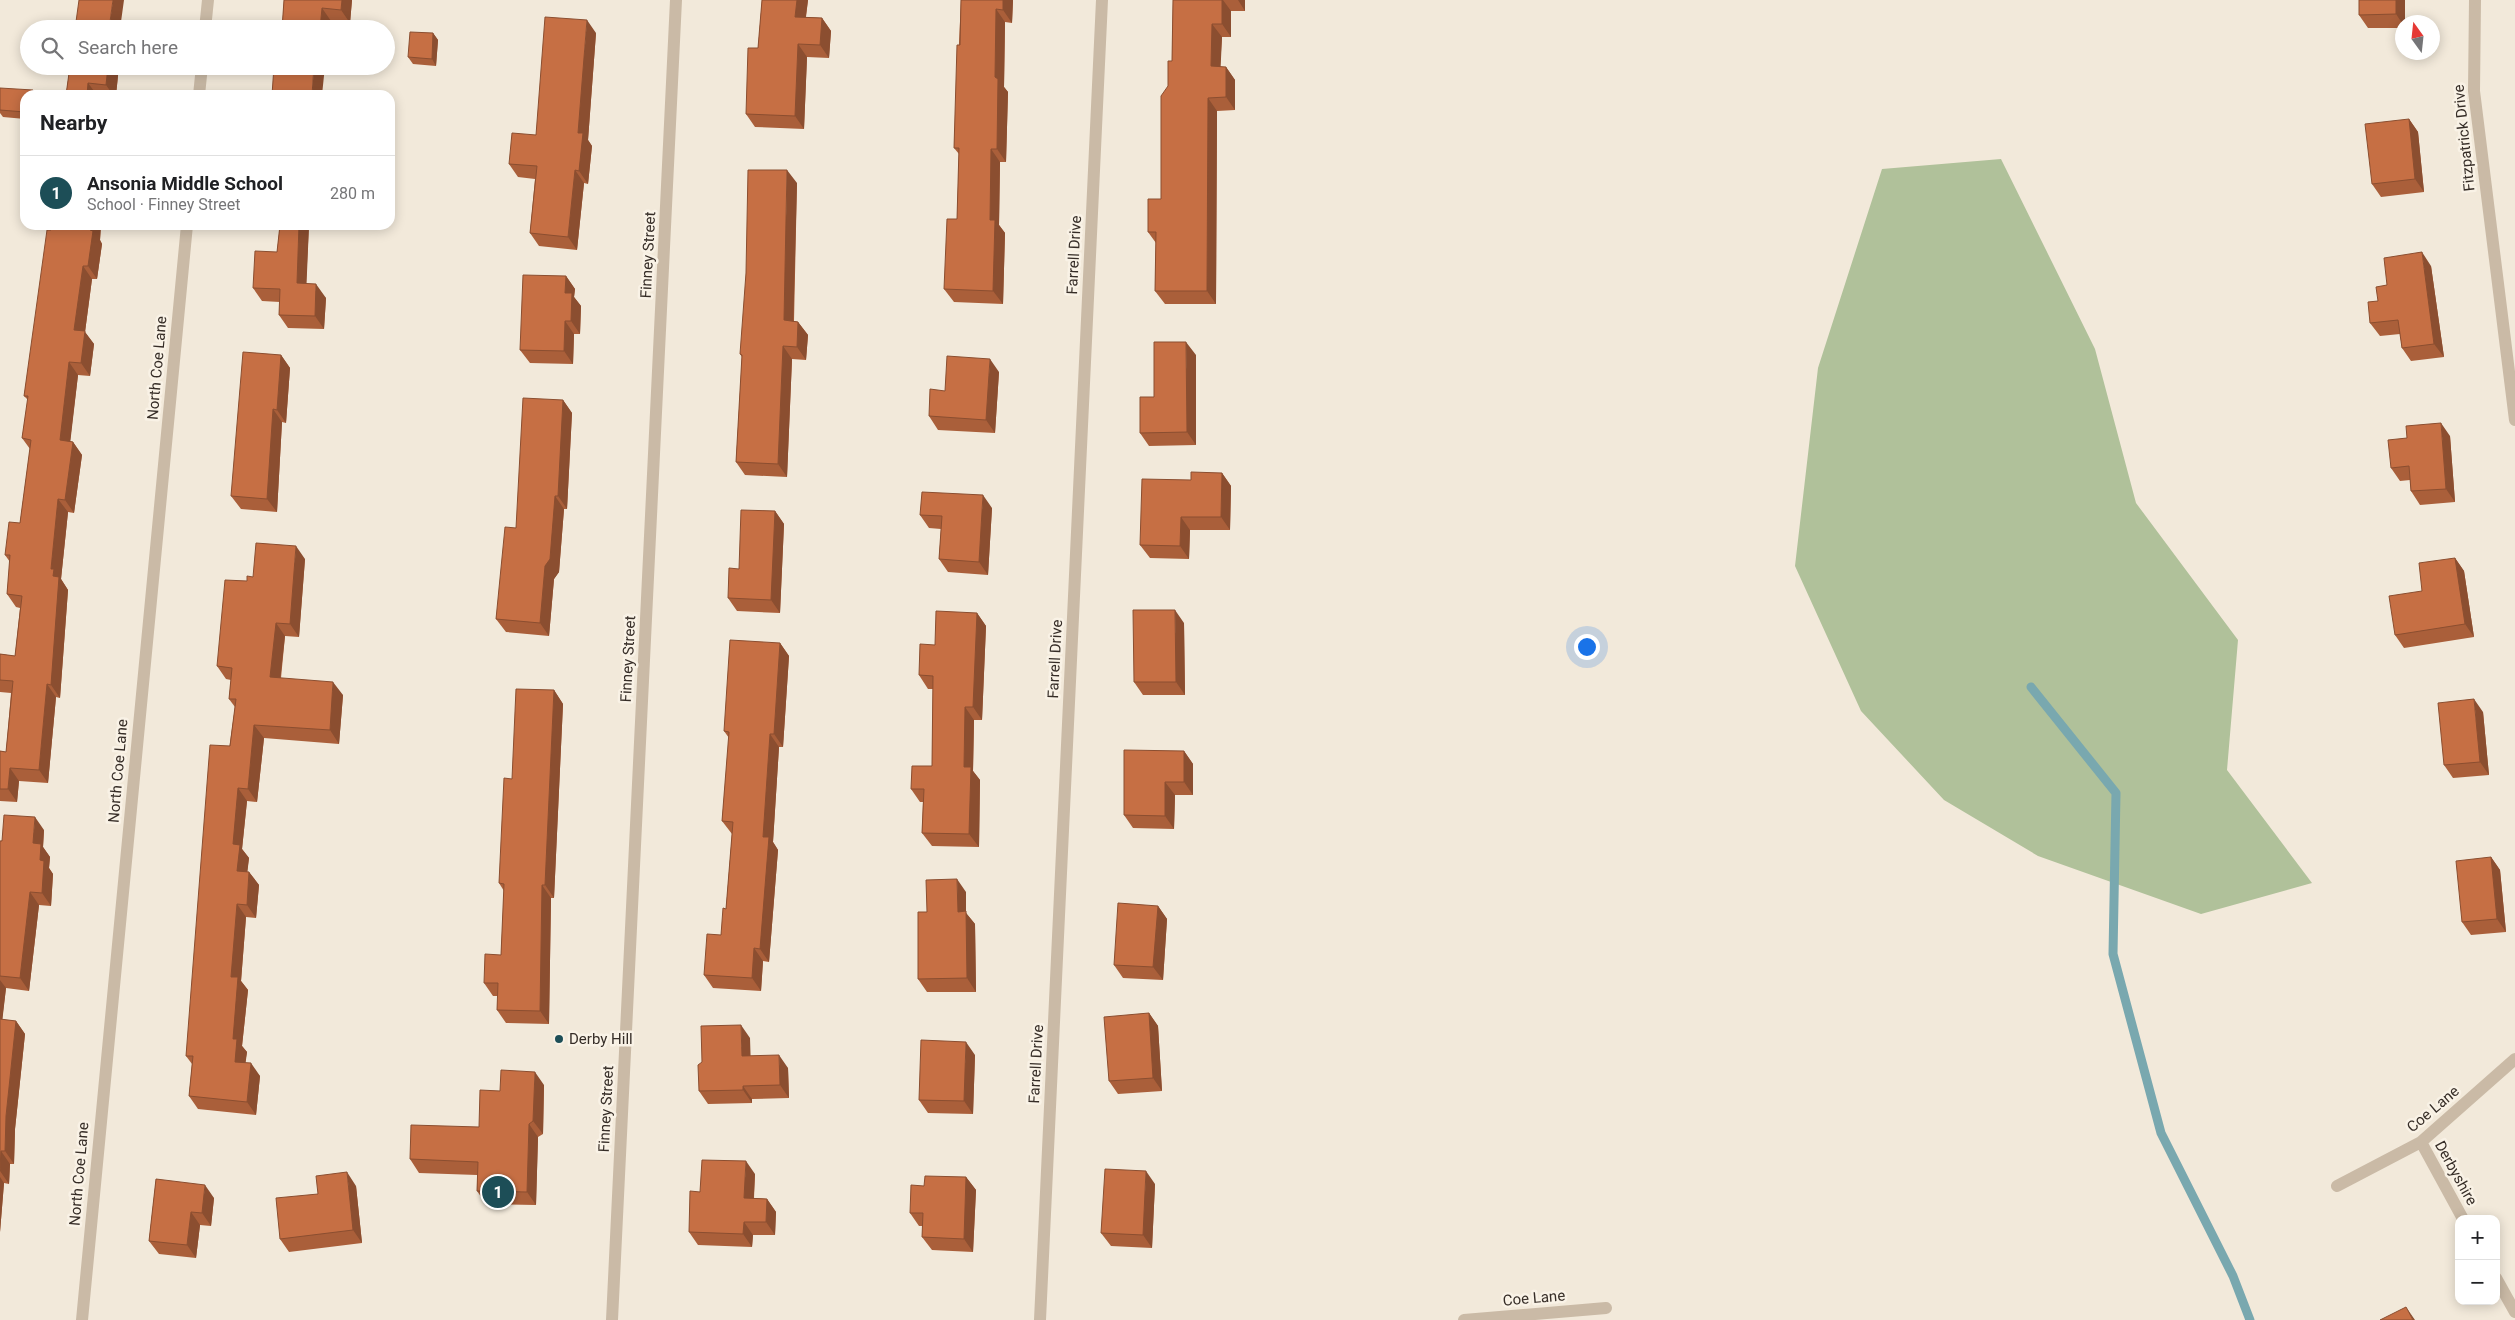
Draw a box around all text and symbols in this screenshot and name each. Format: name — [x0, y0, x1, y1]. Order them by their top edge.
north arrow — [2395, 15, 2440, 60]
search box — [20, 20, 395, 75]
icon: search — [38, 34, 66, 62]
text: Search here — [78, 36, 178, 59]
street label: Fitzpatrick Drive — [2449, 84, 2479, 192]
text: Nearby — [40, 111, 107, 135]
text: Ansonia Middle School — [87, 172, 283, 195]
text: 1 — [51, 184, 61, 203]
text: 280 m — [330, 184, 375, 203]
text: School · Finney Street — [87, 195, 240, 214]
street label: Finney Street — [637, 211, 659, 299]
street label: Farrell Drive — [1063, 215, 1085, 295]
street label: North Coe Lane — [143, 315, 171, 421]
street label: Finney Street — [617, 615, 639, 703]
street label: Farrell Drive — [1044, 619, 1066, 699]
your location — [1574, 634, 1600, 660]
street label: North Coe Lane — [104, 718, 132, 824]
street label: Farrell Drive — [1025, 1024, 1047, 1104]
place label: Derby Hill — [569, 1030, 633, 1048]
marker: Derby Hill — [553, 1033, 565, 1045]
street label: Finney Street — [595, 1065, 617, 1153]
street label: Coe Lane — [2403, 1082, 2463, 1136]
street label: North Coe Lane — [65, 1121, 93, 1227]
street label: Derbyshire — [2431, 1138, 2481, 1208]
pin: 1 — [482, 1173, 514, 1211]
map controls — [2455, 1215, 2500, 1305]
button: + — [2455, 1215, 2500, 1260]
button: − — [2455, 1260, 2500, 1305]
street label: Coe Lane — [1502, 1286, 1566, 1310]

